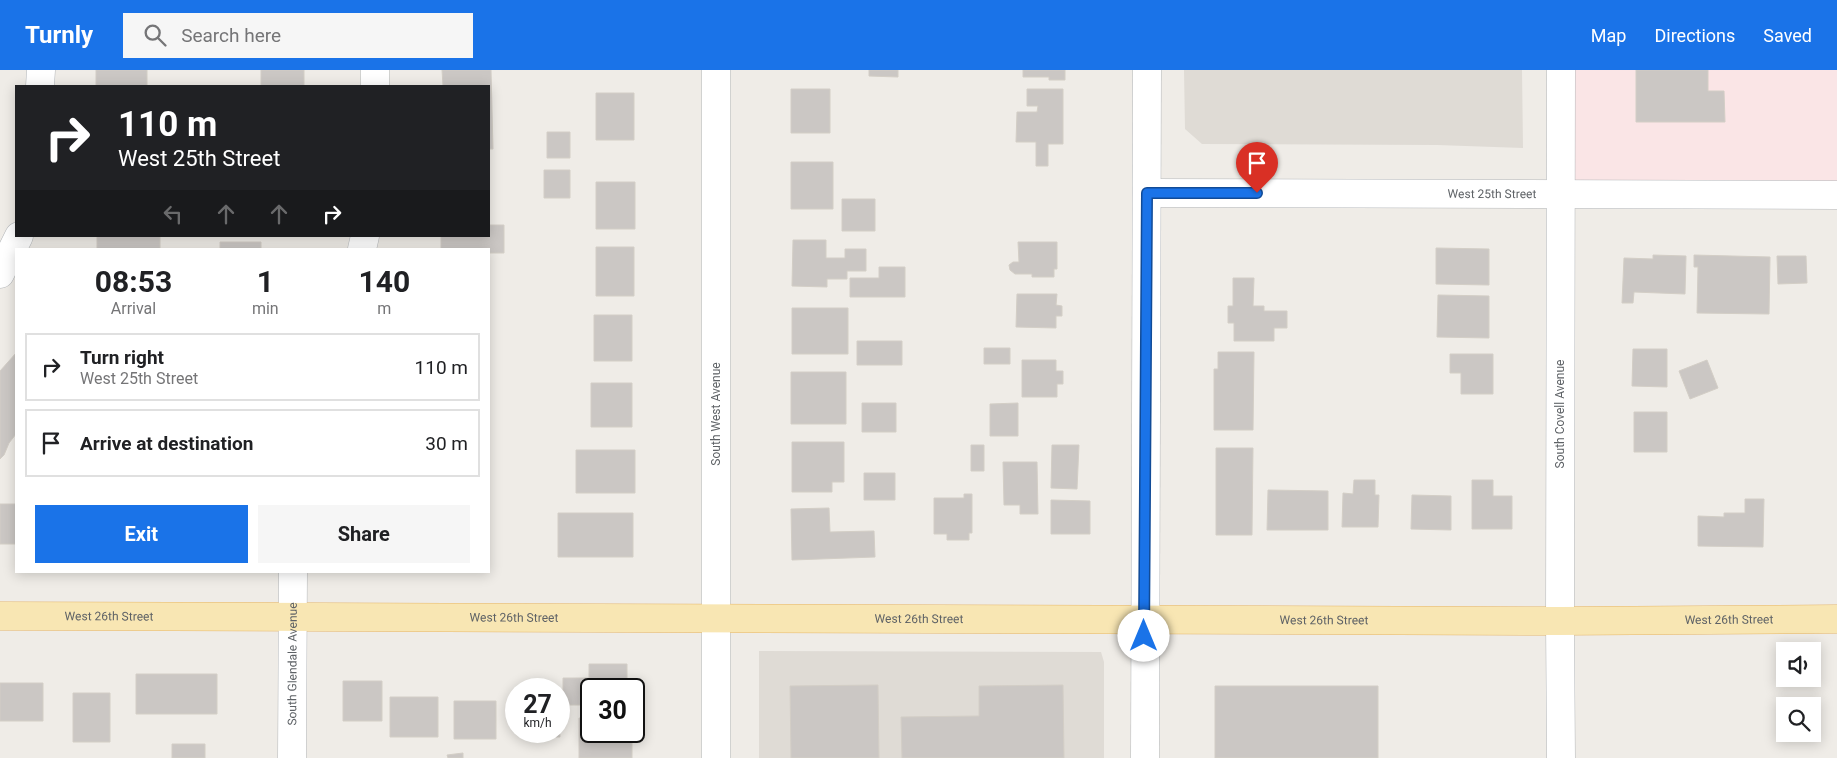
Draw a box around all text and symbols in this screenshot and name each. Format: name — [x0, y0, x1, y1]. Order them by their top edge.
search box — [123, 13, 473, 58]
text: Turnly — [25, 21, 93, 49]
icon: search — [141, 21, 169, 49]
text: Search here — [181, 24, 281, 47]
text: Map — [1591, 25, 1626, 46]
text: Directions — [1654, 25, 1735, 46]
text: Saved — [1763, 25, 1812, 46]
text: 110 m — [118, 104, 217, 145]
icon: right — [35, 105, 100, 170]
pin — [1236, 142, 1278, 193]
text: West 25th Street — [118, 146, 280, 171]
icon: arrive — [1243, 149, 1271, 177]
street label: West 25th Street — [1448, 187, 1536, 201]
icon: left — [159, 200, 187, 228]
icon: ahead — [212, 200, 240, 228]
icon: ahead — [265, 200, 293, 228]
icon: right — [318, 200, 346, 228]
text: 08:53 — [95, 264, 172, 299]
text: 1 — [257, 264, 274, 299]
text: 140 — [359, 264, 410, 299]
text: Arrival — [111, 299, 156, 318]
text: min — [252, 299, 279, 318]
text: m — [377, 299, 391, 318]
text: Turn right — [80, 346, 164, 369]
icon: right — [37, 353, 65, 381]
text: 110 m — [415, 356, 468, 379]
street label: South Covell Avenue — [1553, 360, 1567, 468]
street label: South West Avenue — [709, 362, 723, 466]
text: West 25th Street — [80, 369, 198, 388]
icon: arrive — [37, 429, 65, 457]
text: Arrive at destination — [80, 432, 253, 455]
text: 30 m — [425, 432, 468, 455]
button: Exit — [35, 505, 248, 563]
button: Share — [258, 505, 470, 563]
street label: South Glendale Avenue — [285, 602, 300, 726]
street label: West 26th Street — [65, 609, 153, 623]
position arrow — [1117, 609, 1169, 661]
street label: West 26th Street — [470, 611, 558, 625]
street label: West 26th Street — [875, 612, 963, 626]
street label: West 26th Street — [1685, 612, 1773, 627]
street label: West 26th Street — [1280, 613, 1368, 627]
map controls — [1776, 642, 1821, 742]
button: sound — [1776, 642, 1821, 687]
speed limit sign: 30 — [580, 678, 645, 743]
text: 27 — [523, 690, 552, 719]
button: search — [1776, 697, 1821, 742]
text: km/h — [523, 716, 552, 730]

